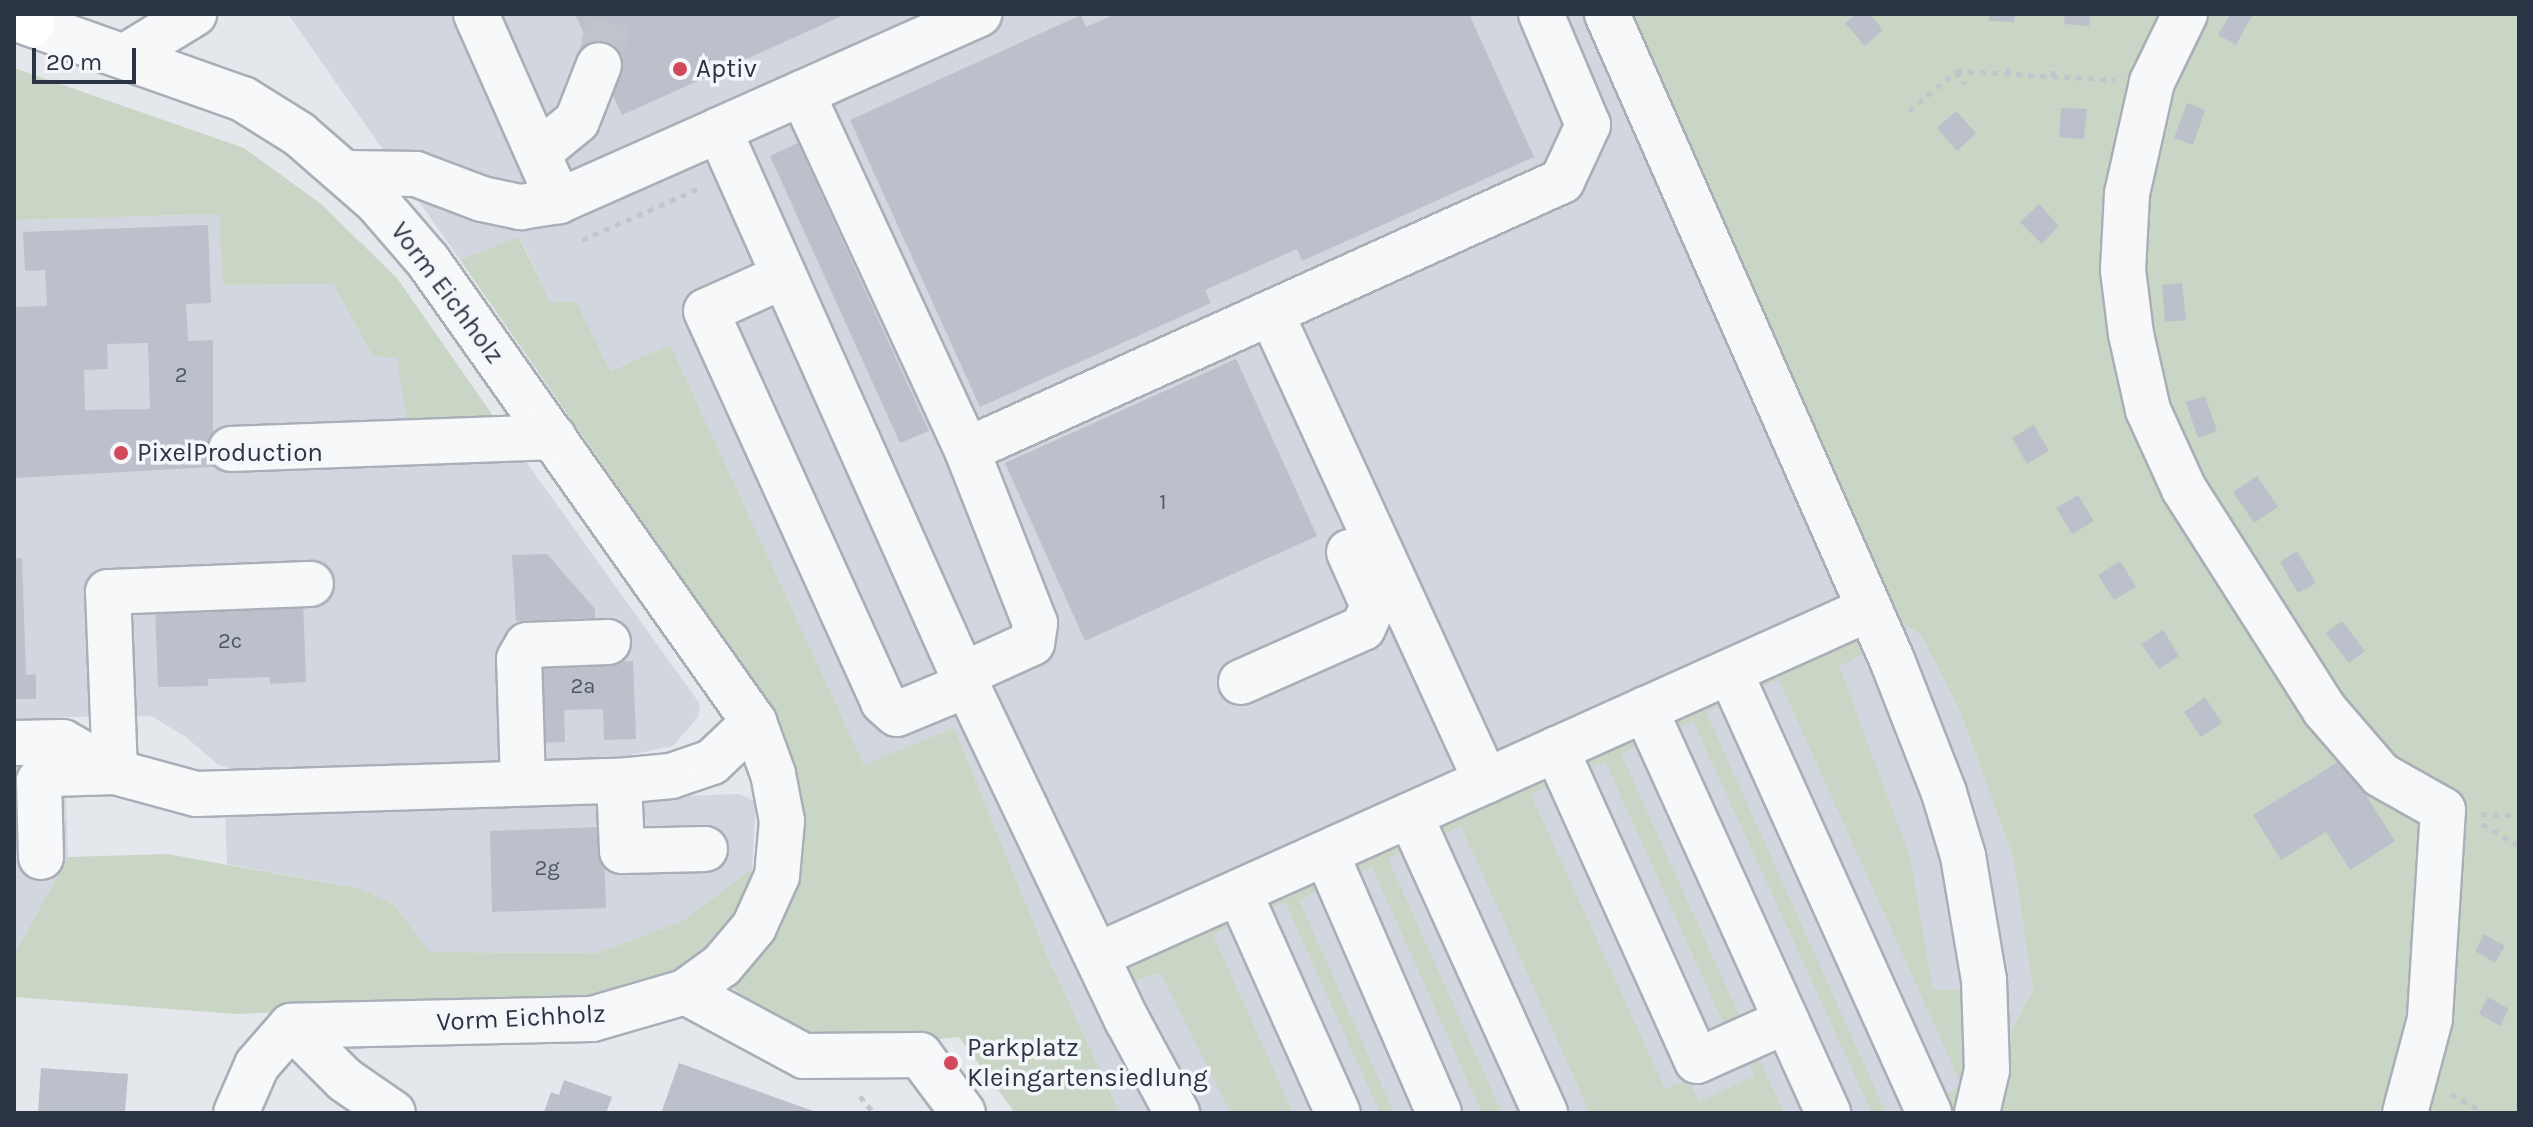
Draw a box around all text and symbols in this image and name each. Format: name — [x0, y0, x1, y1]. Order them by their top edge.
scale bar — [36, 32, 140, 82]
text: 20 m — [46, 48, 102, 76]
place label: Aptiv — [696, 53, 757, 85]
marker: Aptiv — [671, 60, 689, 78]
street label: Vorm Eichholz — [384, 216, 510, 370]
house number: 2 — [175, 363, 187, 389]
place label: PixelProduction — [137, 437, 323, 469]
marker: PixelProduction — [112, 444, 130, 462]
house number: 1 — [1159, 490, 1167, 516]
house number: 2c — [218, 629, 242, 655]
house number: 2a — [571, 674, 595, 700]
house number: 2g — [534, 856, 560, 882]
street label: Vorm Eichholz — [436, 998, 606, 1038]
place label: Parkplatz Kleingartensiedlung — [967, 1032, 1208, 1094]
marker: Parkplatz Kleingartensiedlung — [942, 1054, 960, 1072]

